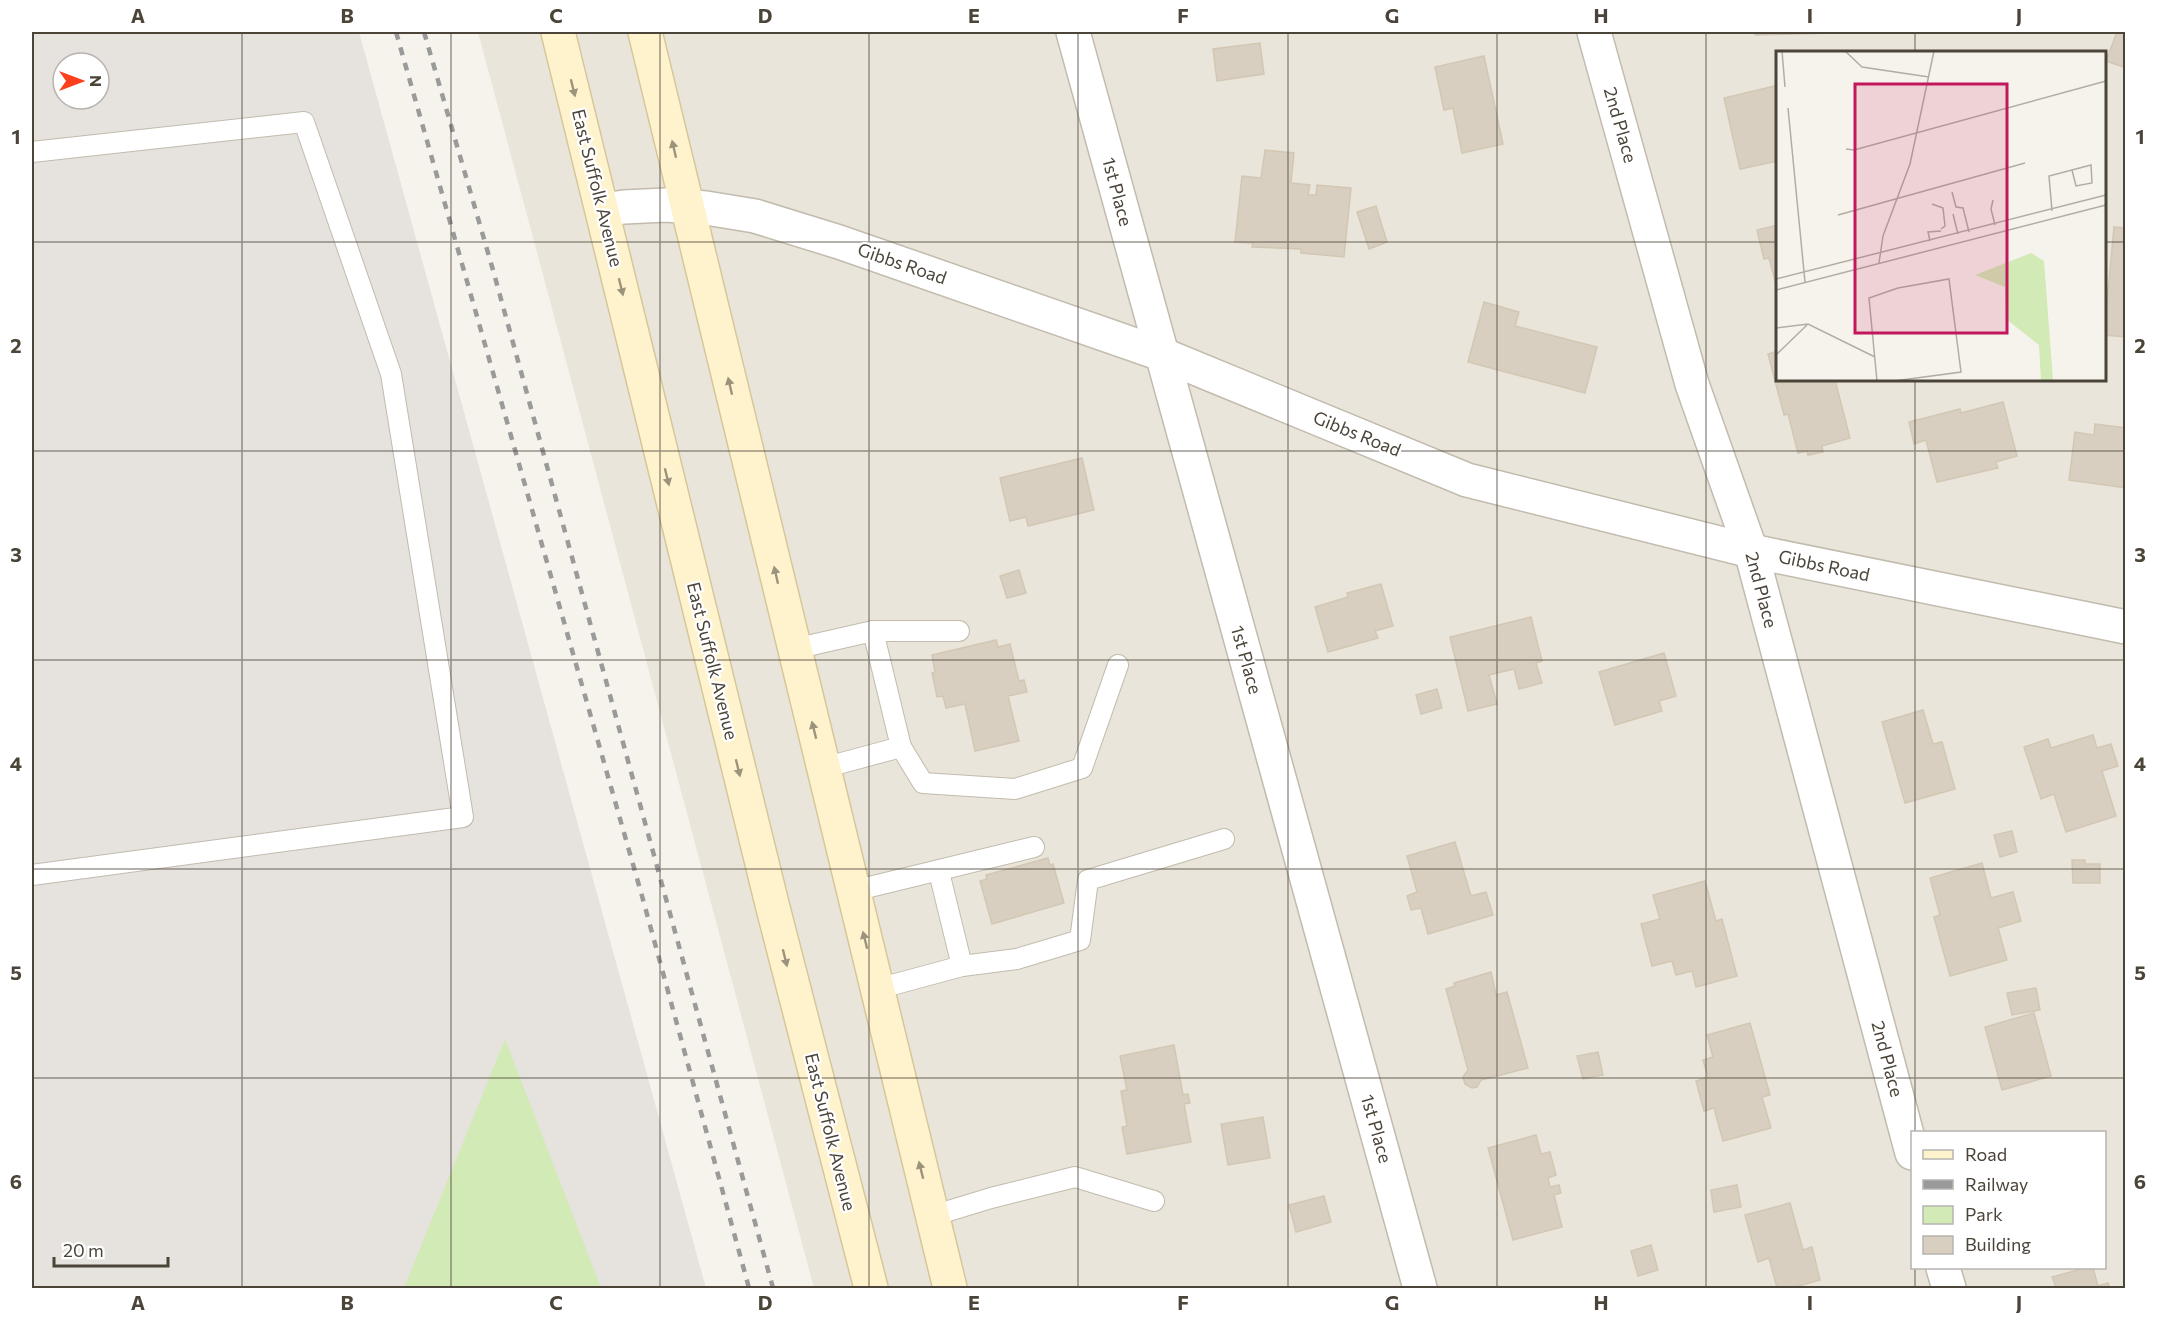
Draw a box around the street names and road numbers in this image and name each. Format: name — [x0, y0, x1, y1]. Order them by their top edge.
street label: 2nd Place — [1600, 84, 1642, 165]
street label: East Suffolk Avenue — [568, 107, 628, 269]
street label: 1st Place — [1098, 155, 1138, 229]
street label: Gibbs Road — [855, 238, 950, 289]
street label: Gibbs Road — [1310, 406, 1404, 461]
street label: Gibbs Road — [1777, 545, 1872, 585]
street label: 2nd Place — [1741, 549, 1783, 630]
street label: East Suffolk Avenue — [683, 580, 743, 742]
street label: 1st Place — [1227, 623, 1267, 697]
street label: 2nd Place — [1867, 1018, 1909, 1099]
street label: East Suffolk Avenue — [801, 1051, 861, 1213]
street label: 1st Place — [1357, 1092, 1397, 1166]

